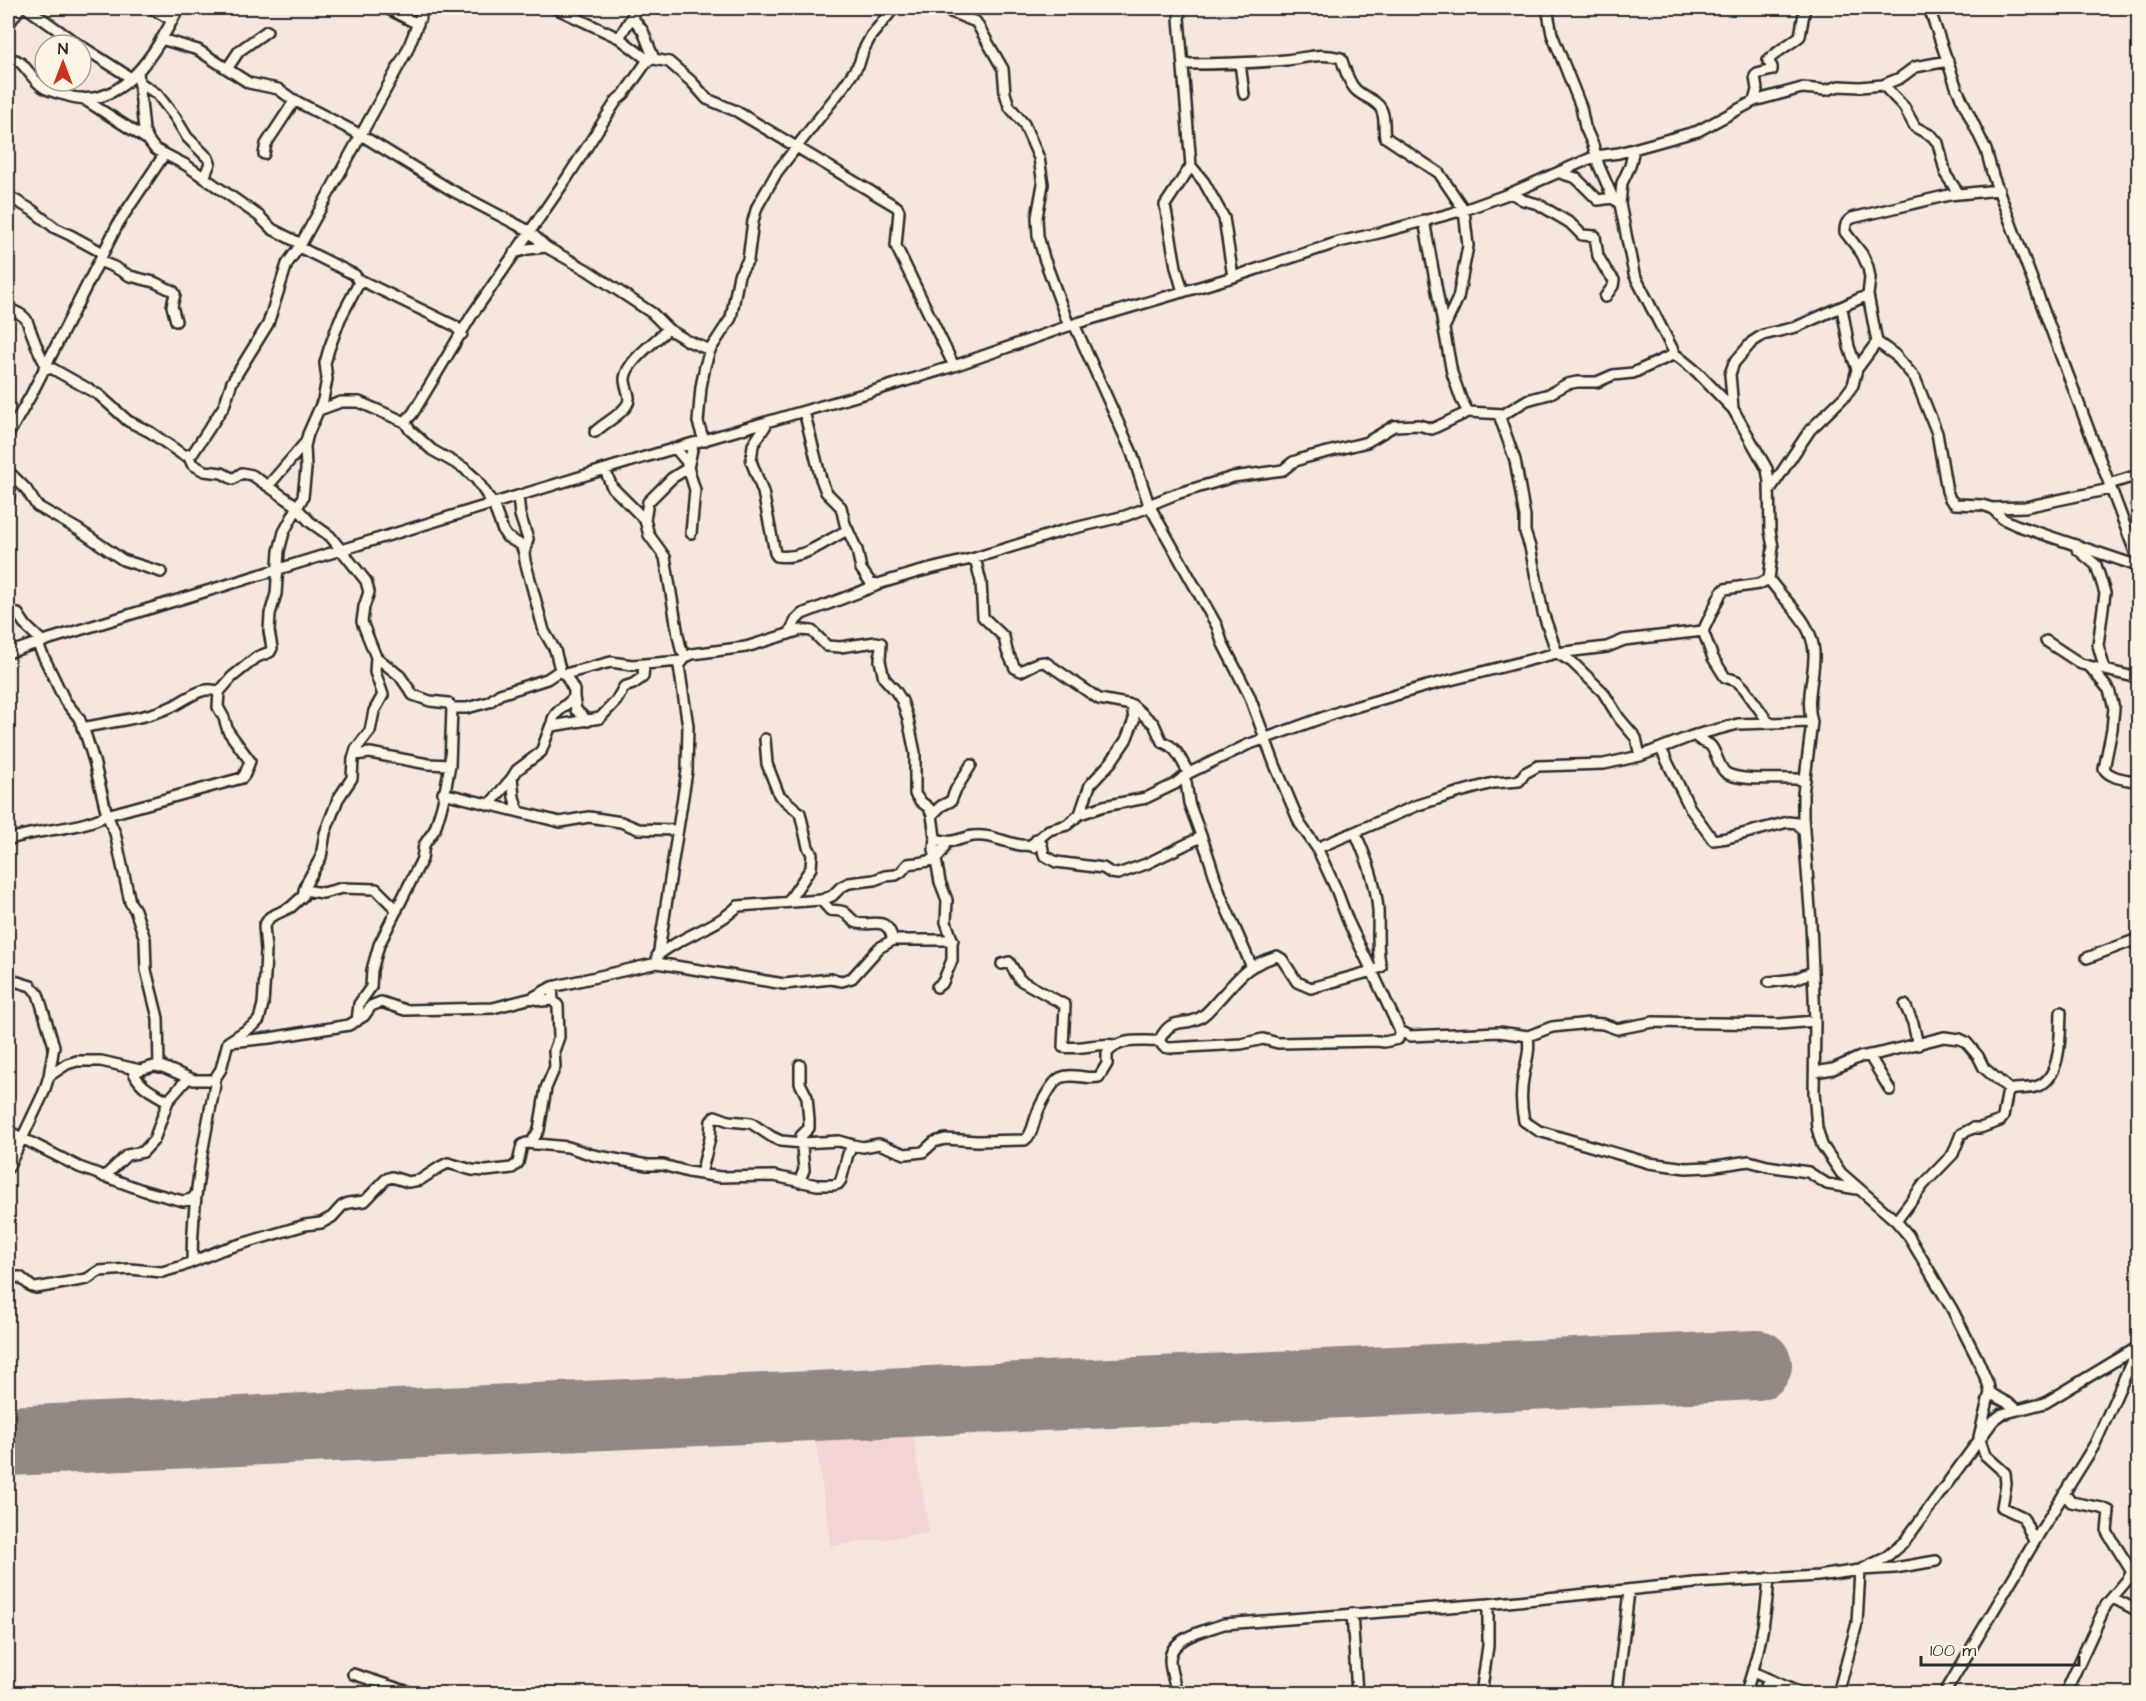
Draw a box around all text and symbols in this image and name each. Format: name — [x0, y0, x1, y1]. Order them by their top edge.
north arrow — [33, 33, 93, 93]
text: N — [58, 38, 68, 60]
scale bar — [1921, 1629, 2078, 1667]
text: 100 m — [1930, 1638, 1976, 1663]

